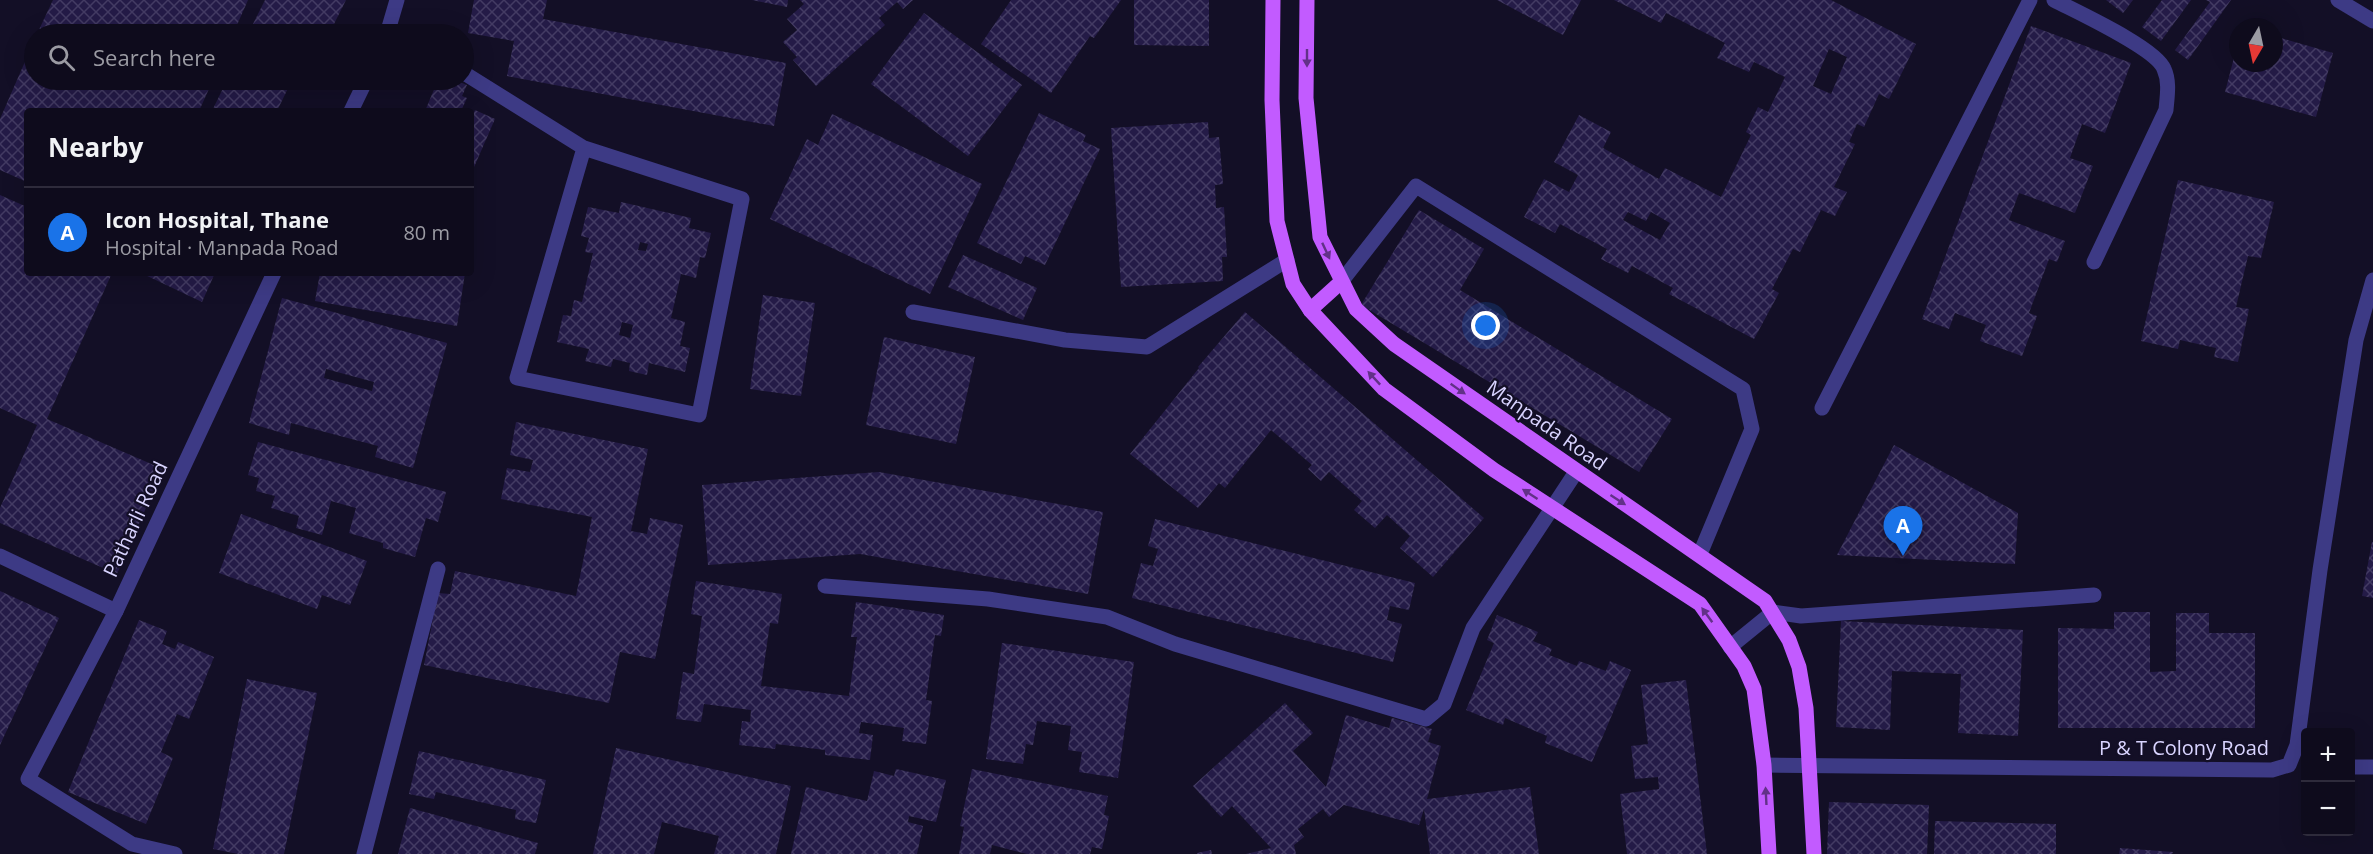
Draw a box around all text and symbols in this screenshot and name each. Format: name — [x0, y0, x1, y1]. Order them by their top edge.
north arrow — [2229, 18, 2283, 72]
search box — [24, 24, 474, 90]
icon: search — [45, 41, 78, 74]
text: Search here — [93, 42, 216, 72]
one-way arrow — [1302, 49, 1312, 68]
text: Nearby — [48, 129, 143, 165]
text: Icon Hospital, Thane — [105, 204, 329, 234]
text: A — [61, 219, 74, 246]
text: 80 m — [403, 219, 450, 246]
text: Hospital · Manpada Road — [105, 234, 339, 261]
one-way arrow — [1322, 243, 1331, 260]
your location — [1471, 311, 1500, 340]
one-way arrow — [1367, 371, 1381, 385]
street label: Manpada Road — [1482, 374, 1612, 476]
one-way arrow — [1450, 383, 1466, 395]
street label: Patharli Road — [96, 457, 174, 581]
one-way arrow — [1522, 488, 1538, 499]
one-way arrow — [1610, 495, 1627, 506]
pin: A — [1884, 506, 1922, 556]
one-way arrow — [1702, 608, 1714, 623]
map controls — [2301, 728, 2355, 836]
button: + — [2301, 728, 2355, 782]
street label: P & T Colony Road — [2099, 734, 2269, 761]
button: − — [2301, 782, 2355, 836]
one-way arrow — [1761, 786, 1770, 805]

